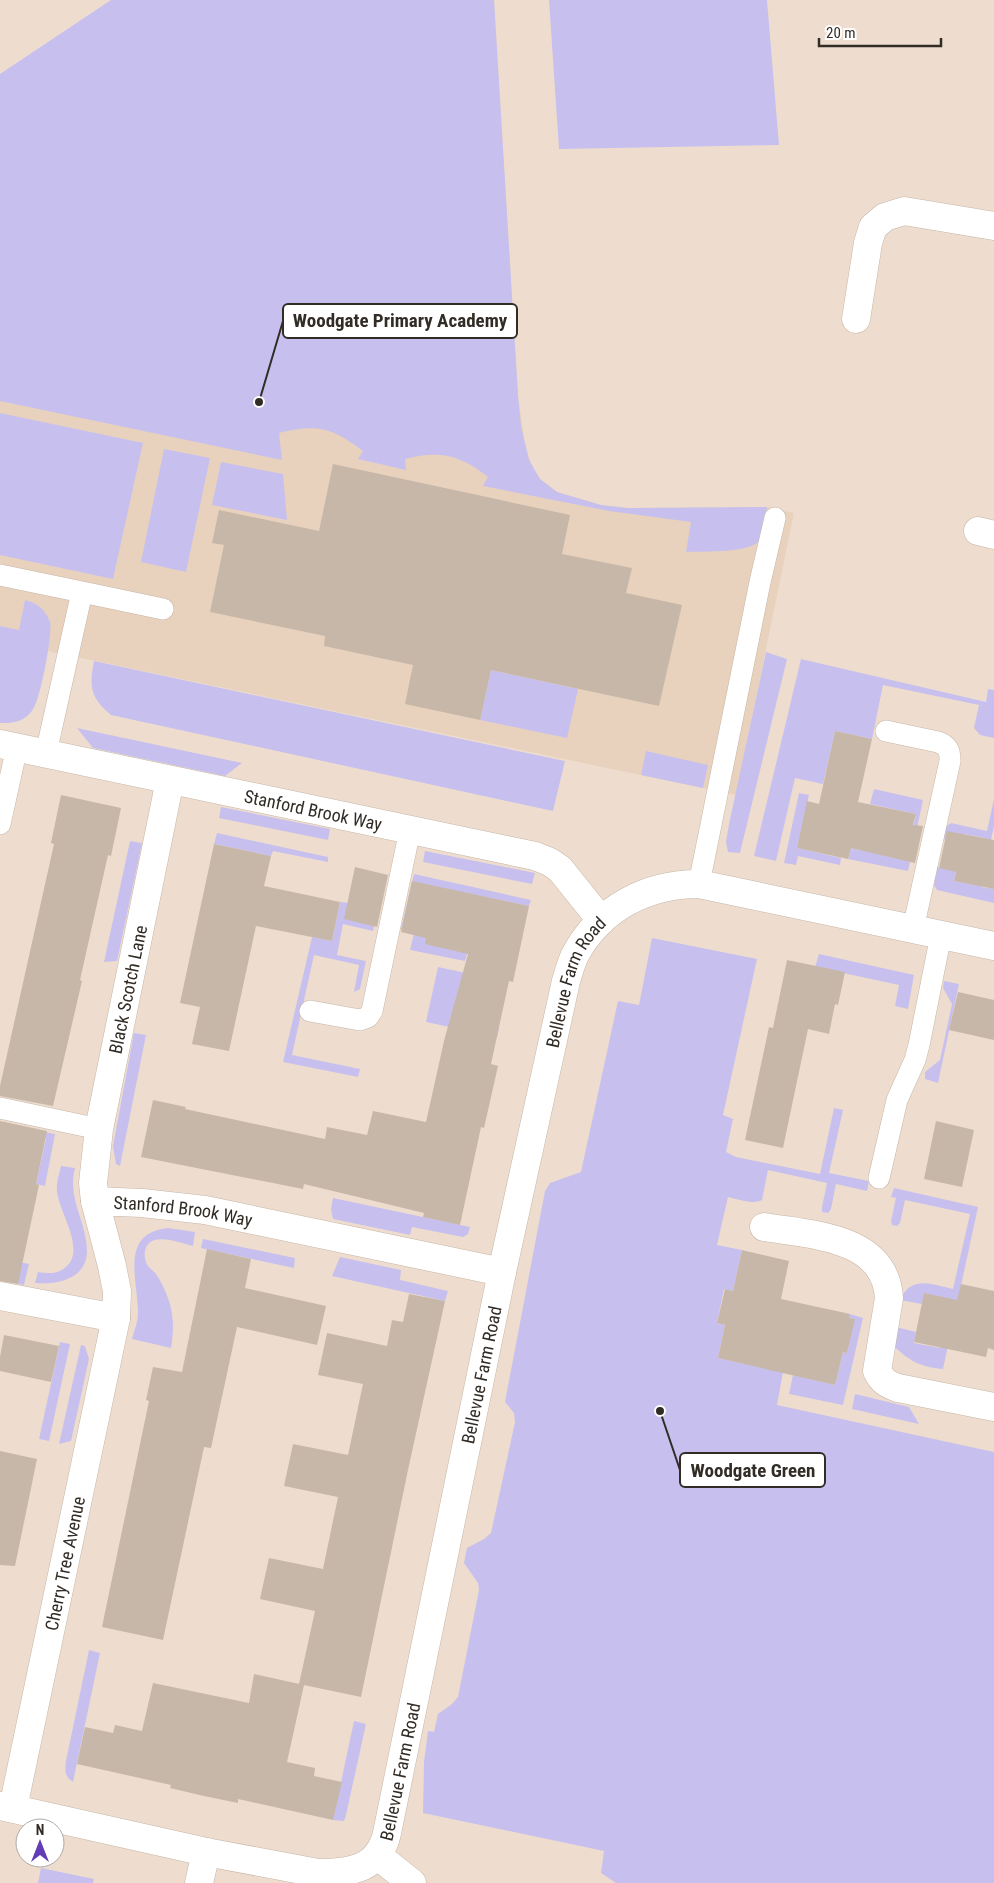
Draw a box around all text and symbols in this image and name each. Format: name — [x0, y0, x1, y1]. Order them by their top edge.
scale bar — [819, 15, 942, 47]
text: 20 m — [826, 24, 856, 42]
callout: Woodgate Primary Academy — [283, 304, 517, 338]
text: Woodgate Primary Academy — [293, 309, 508, 332]
street label: Stanford Brook Way — [242, 785, 384, 834]
street label: Bellevue Farm Road — [541, 912, 610, 1050]
street label: Black Scotch Lane — [104, 923, 151, 1055]
street label: Stanford Brook Way — [113, 1191, 255, 1230]
street label: Bellevue Farm Road — [457, 1304, 505, 1445]
callout: Woodgate Green — [680, 1453, 825, 1487]
text: Woodgate Green — [691, 1459, 815, 1482]
street label: Cherry Tree Avenue — [40, 1494, 89, 1632]
street label: Bellevue Farm Road — [375, 1701, 424, 1843]
north arrow — [15, 1818, 65, 1868]
text: N — [36, 1822, 44, 1838]

